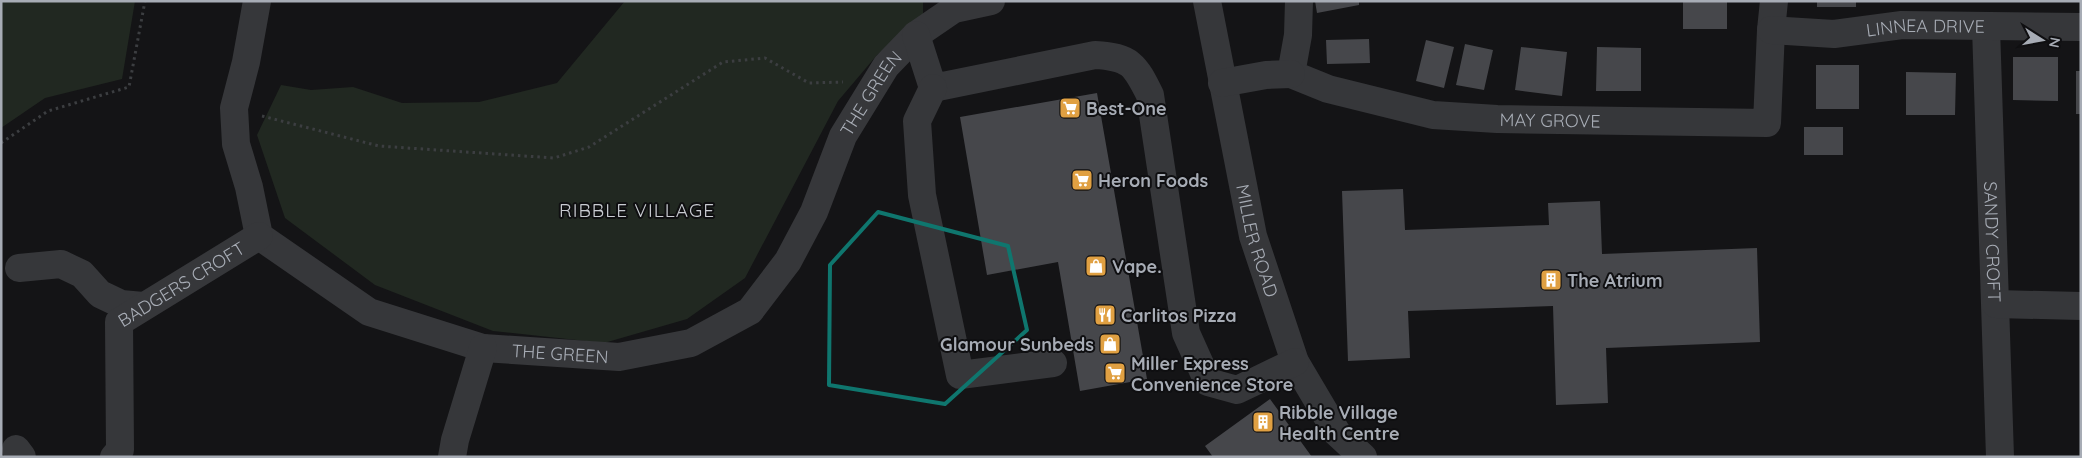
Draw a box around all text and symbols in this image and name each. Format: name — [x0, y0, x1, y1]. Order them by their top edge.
street label: LINNEA DRIVE — [1865, 13, 1985, 41]
north arrow — [2017, 15, 2067, 65]
text: N — [2045, 36, 2065, 49]
street label: THE GREEN — [834, 46, 906, 140]
supermarket icon: Best-One — [1058, 96, 1082, 120]
place label: Best-One — [1086, 97, 1167, 120]
street label: MAY GROVE — [1499, 108, 1601, 132]
supermarket icon: Heron Foods — [1070, 168, 1094, 192]
place label: Heron Foods — [1098, 169, 1209, 192]
street label: SANDY CROFT — [1980, 181, 2006, 303]
street label: MILLER ROAD — [1232, 182, 1284, 300]
district label: RIBBLE VILLAGE — [559, 198, 715, 222]
street label: BADGERS CROFT — [113, 236, 249, 332]
shop icon: Vape. — [1084, 254, 1108, 278]
place label: Vape. — [1112, 255, 1162, 278]
building icon: The Atrium — [1539, 268, 1563, 292]
place label: The Atrium — [1567, 269, 1662, 292]
restaurant icon: Carlitos Pizza — [1093, 303, 1117, 327]
place label: Carlitos Pizza — [1121, 304, 1237, 327]
shop icon: Glamour Sunbeds — [1098, 332, 1122, 356]
place label: Glamour Sunbeds — [940, 333, 1094, 356]
street label: THE GREEN — [511, 338, 609, 368]
place label: Miller Express Convenience Store — [1131, 352, 1293, 396]
supermarket icon: Miller Express Convenience Store — [1103, 361, 1127, 385]
place label: Ribble Village Health Centre — [1279, 401, 1400, 445]
building icon: Ribble Village Health Centre — [1251, 410, 1275, 434]

